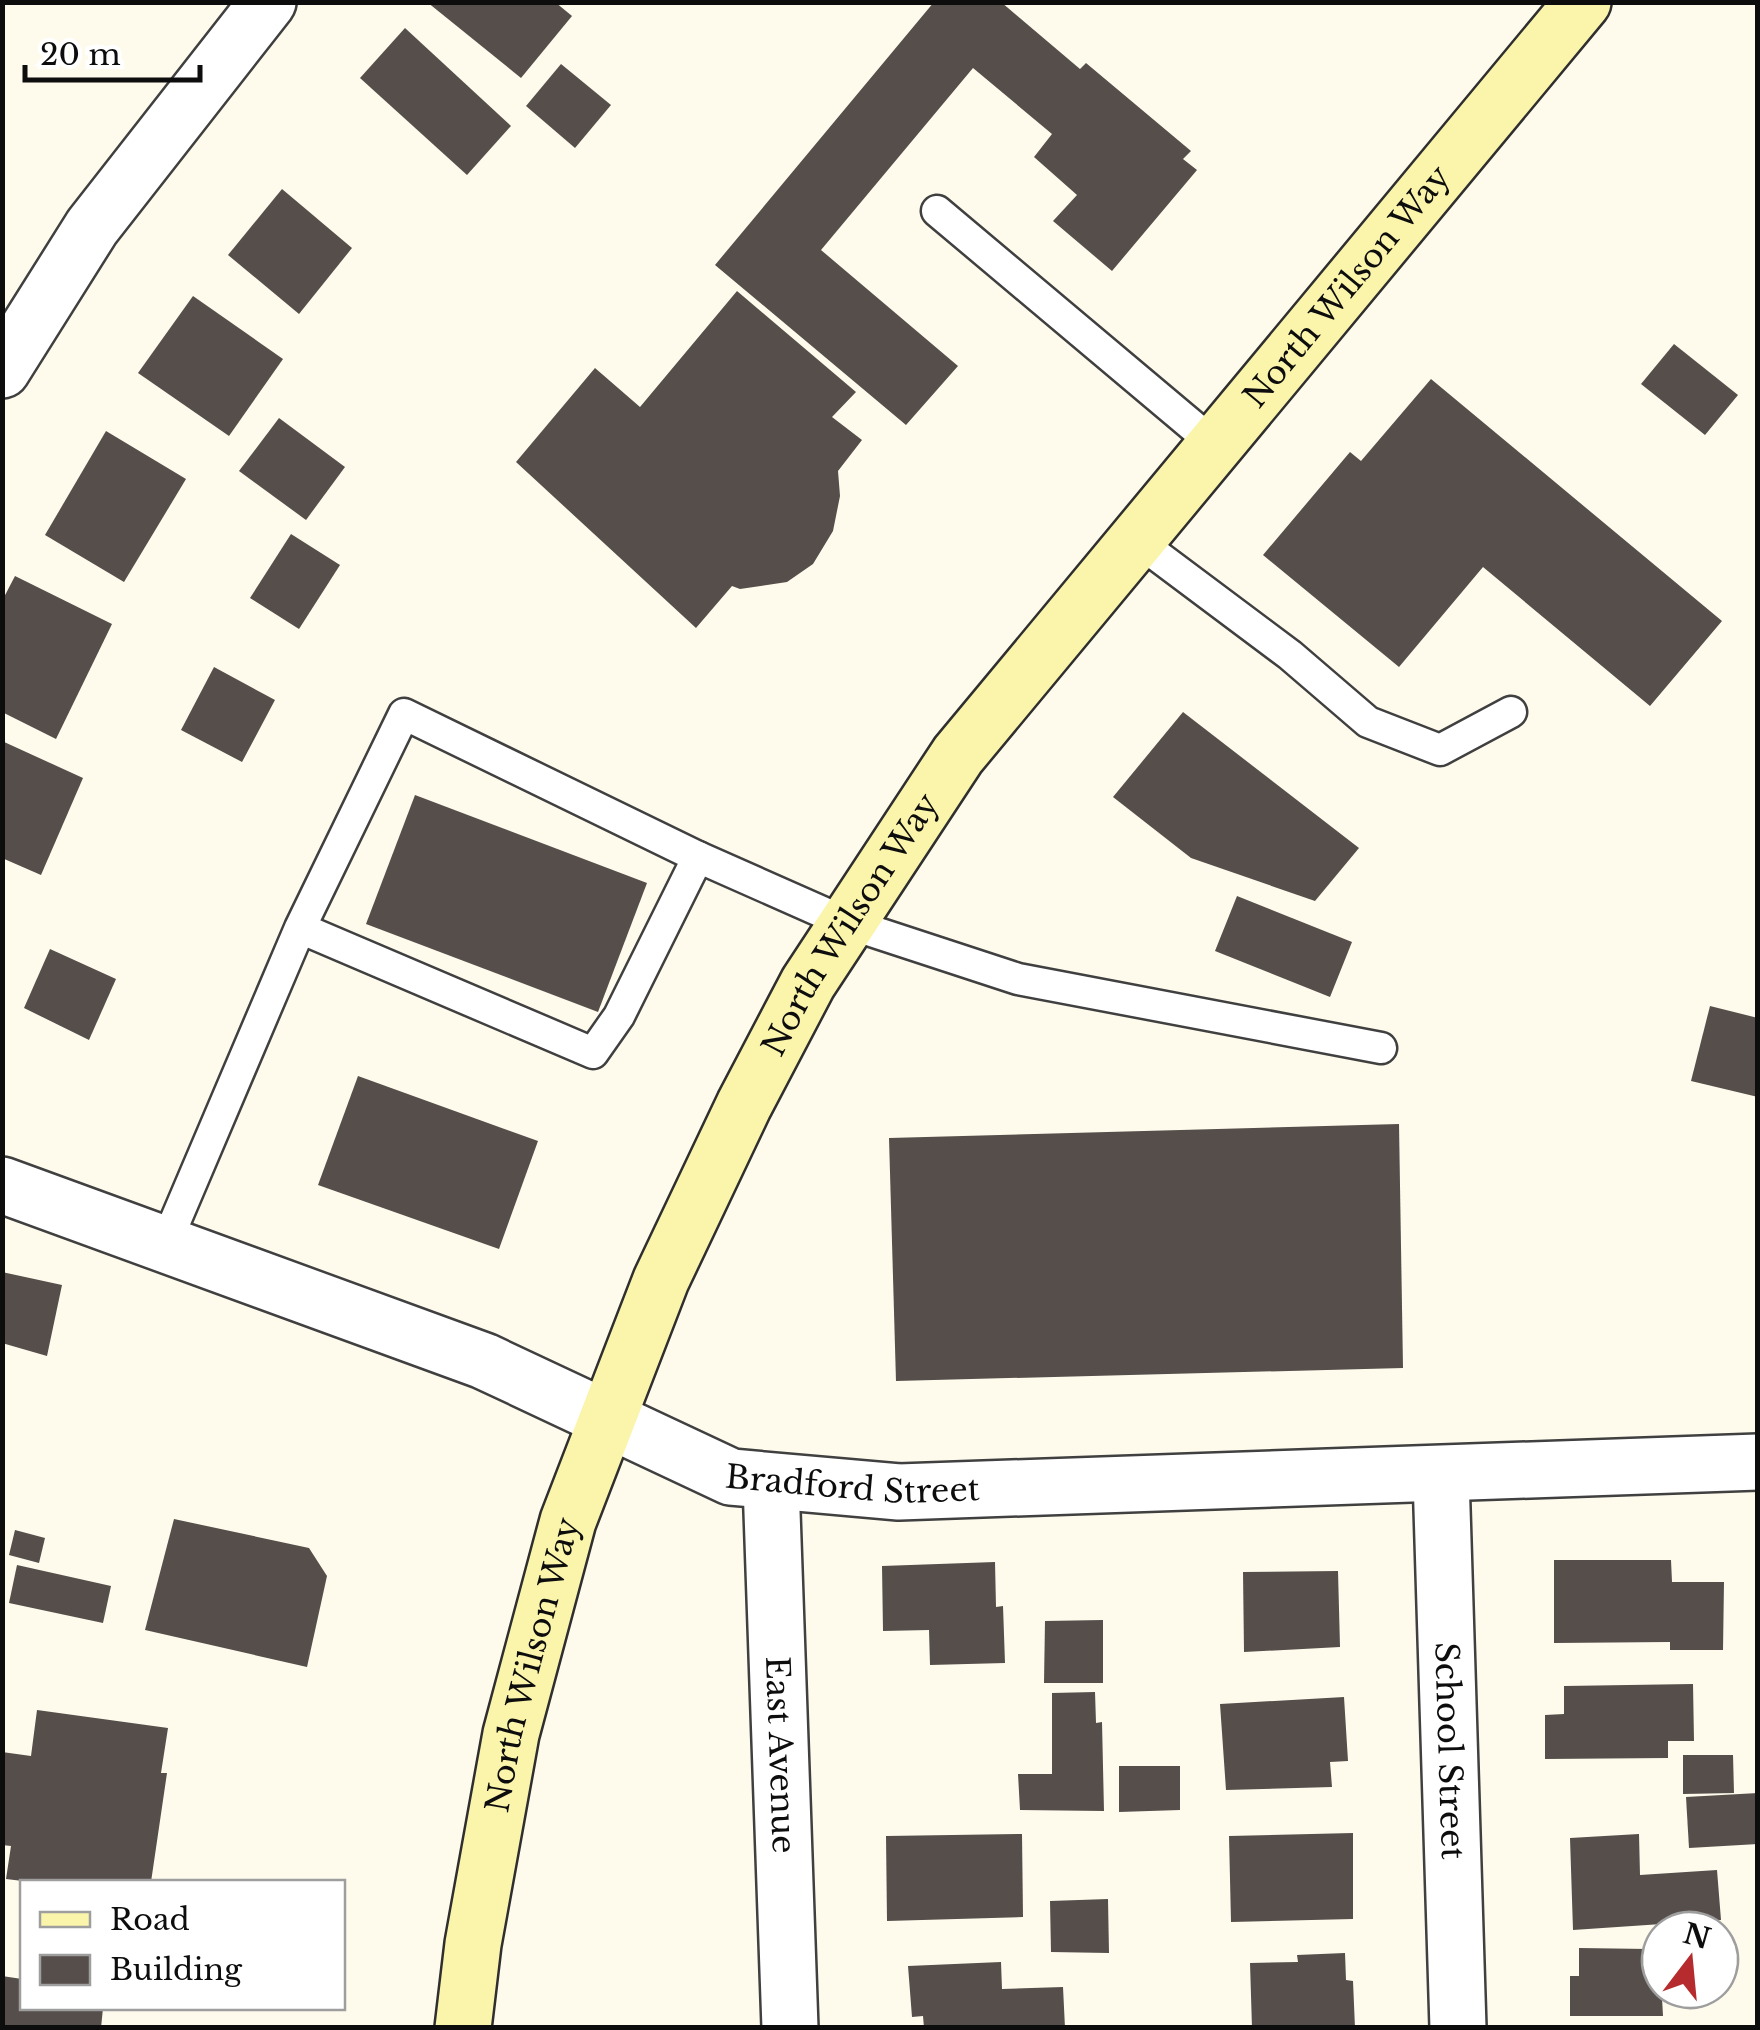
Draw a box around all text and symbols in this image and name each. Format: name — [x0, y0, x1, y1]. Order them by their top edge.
scale bar — [25, 20, 200, 82]
text: 20 m — [40, 36, 121, 73]
street label: North Wilson Way — [1235, 157, 1459, 416]
street label: North Wilson Way — [753, 785, 948, 1063]
street label: Bradford Street — [724, 1457, 980, 1512]
street label: North Wilson Way — [477, 1513, 588, 1816]
street label: School Street — [1426, 1642, 1473, 1860]
street label: East Avenue — [757, 1655, 804, 1854]
legend — [20, 1880, 345, 2010]
text: Road — [110, 1901, 190, 1938]
north arrow — [1640, 1910, 1740, 2010]
text: N — [1679, 1916, 1714, 1957]
text: Building — [110, 1951, 243, 1988]

